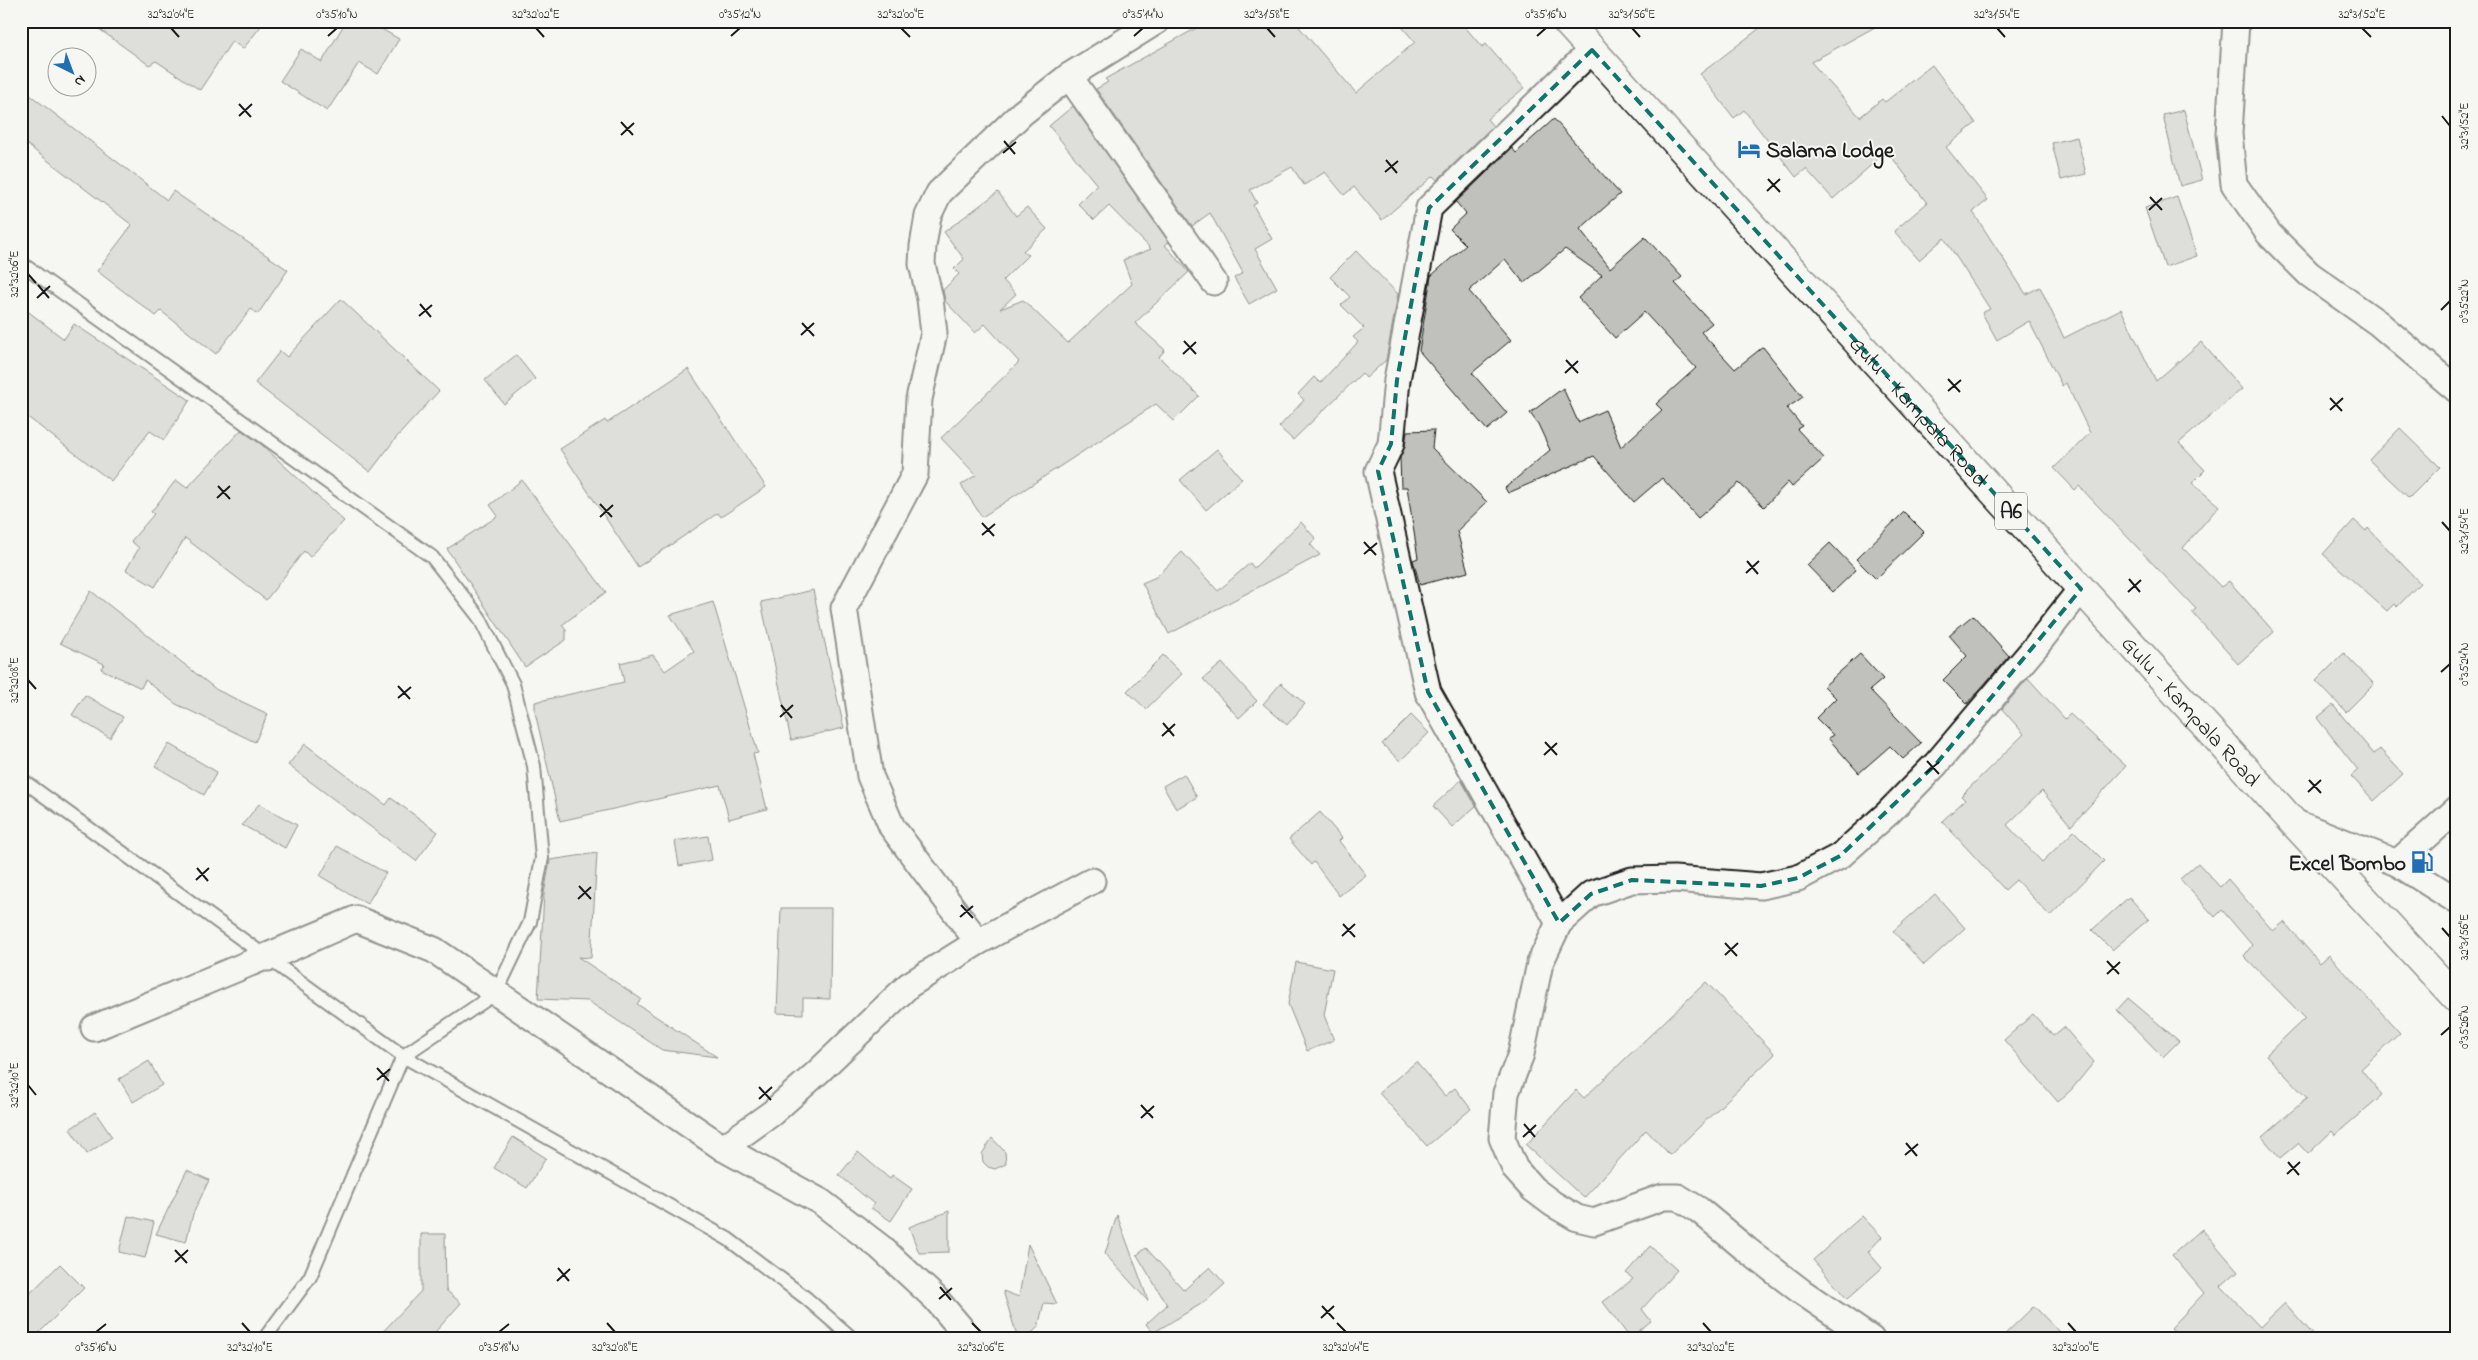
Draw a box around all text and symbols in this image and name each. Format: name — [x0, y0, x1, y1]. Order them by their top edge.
text: 32°32'04"E — [148, 6, 194, 24]
text: 0°35'10"N — [316, 6, 358, 24]
text: 32°32'02"E — [512, 6, 560, 24]
text: 0°35'12"N — [719, 6, 761, 24]
text: 32°32'00"E — [878, 6, 924, 24]
text: 0°35'14"N — [1122, 6, 1164, 24]
text: 32°31'58"E — [1244, 6, 1290, 24]
text: 0°35'16"N — [1525, 6, 1567, 24]
text: 32°31'56"E — [1609, 6, 1655, 24]
text: 32°31'54"E — [1974, 6, 2020, 24]
text: 32°31'52"E — [2338, 6, 2386, 24]
north arrow — [48, 48, 98, 98]
text: N — [69, 70, 90, 92]
text: 32°31'52"E — [2456, 102, 2474, 150]
hotel icon: Salama Lodge — [1736, 136, 1762, 162]
place label: Salama Lodge — [1766, 136, 1895, 169]
text: 32°32'06"E — [6, 251, 24, 297]
text: 0°35'22"N — [2456, 279, 2474, 323]
street label: Gulu - Kampala Road — [1840, 330, 1994, 495]
road number: A6 — [1995, 492, 2027, 530]
text: 32°31'54"E — [2456, 508, 2474, 554]
street label: Gulu - Kampala Road — [2112, 630, 2267, 795]
text: 0°35'24"N — [2456, 642, 2474, 686]
text: 32°32'08"E — [6, 657, 24, 703]
place label: Excel Bombo — [2288, 849, 2406, 881]
fuel station icon: Excel Bombo — [2409, 849, 2435, 875]
text: 32°31'56"E — [2456, 914, 2474, 960]
text: 0°35'26"N — [2456, 1005, 2474, 1049]
text: 32°32'10"E — [6, 1062, 24, 1108]
text: 0°35'16"N — [75, 1339, 117, 1357]
text: 32°32'10"E — [227, 1339, 273, 1357]
text: 0°35'18"N — [479, 1339, 519, 1357]
text: 32°32'08"E — [592, 1339, 638, 1357]
text: 32°32'06"E — [958, 1339, 1004, 1357]
text: 32°32'04"E — [1323, 1339, 1369, 1357]
text: 32°32'02"E — [1687, 1339, 1735, 1357]
text: 32°32'00"E — [2053, 1339, 2099, 1357]

